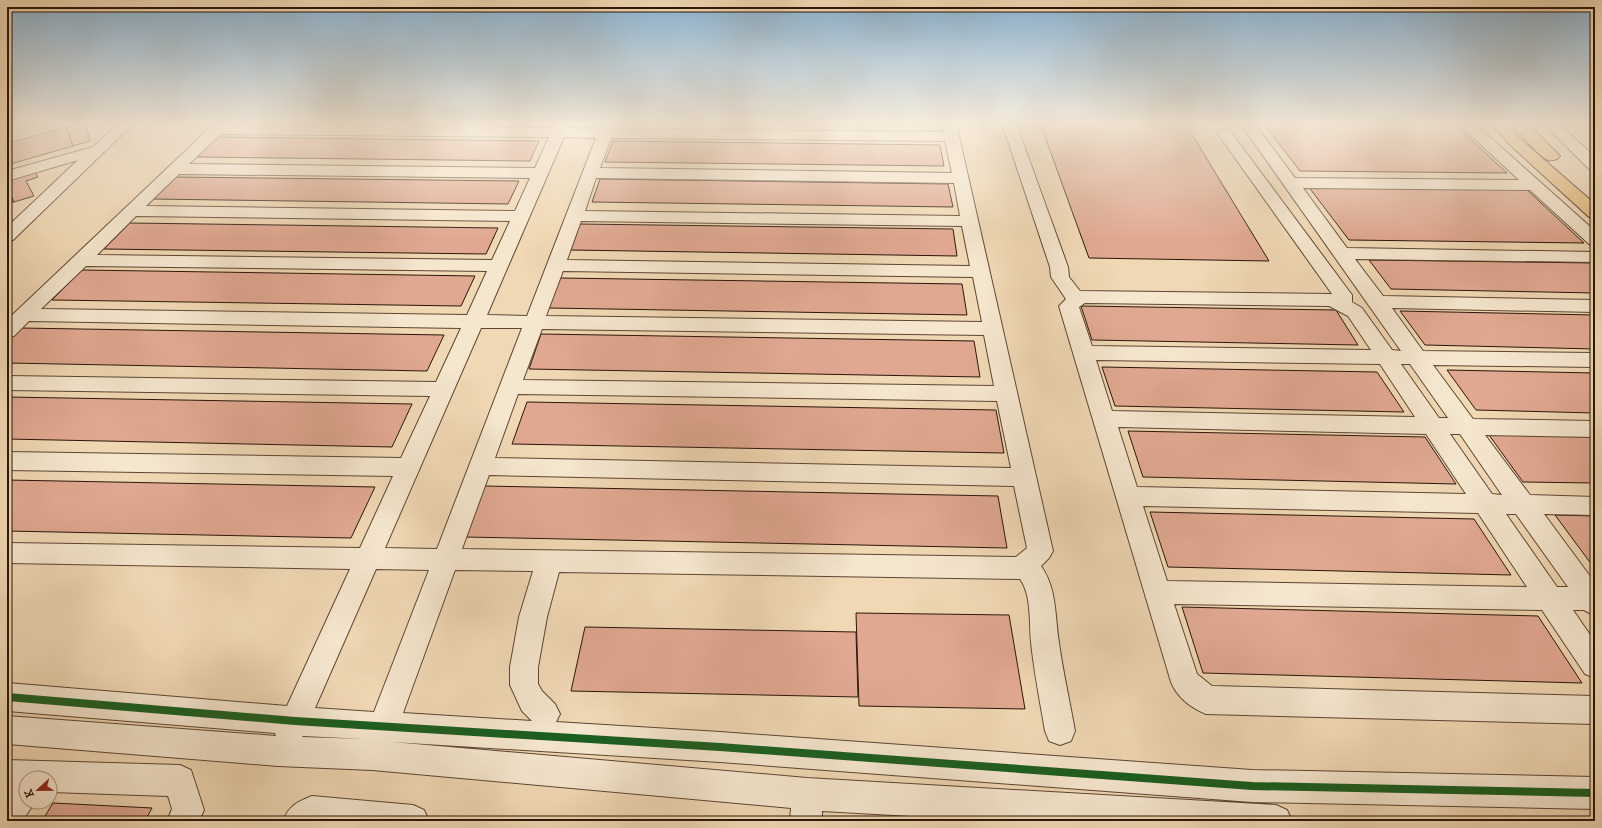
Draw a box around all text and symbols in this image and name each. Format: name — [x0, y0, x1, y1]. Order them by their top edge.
north arrow — [18, 770, 58, 810]
text: K — [22, 787, 38, 800]

